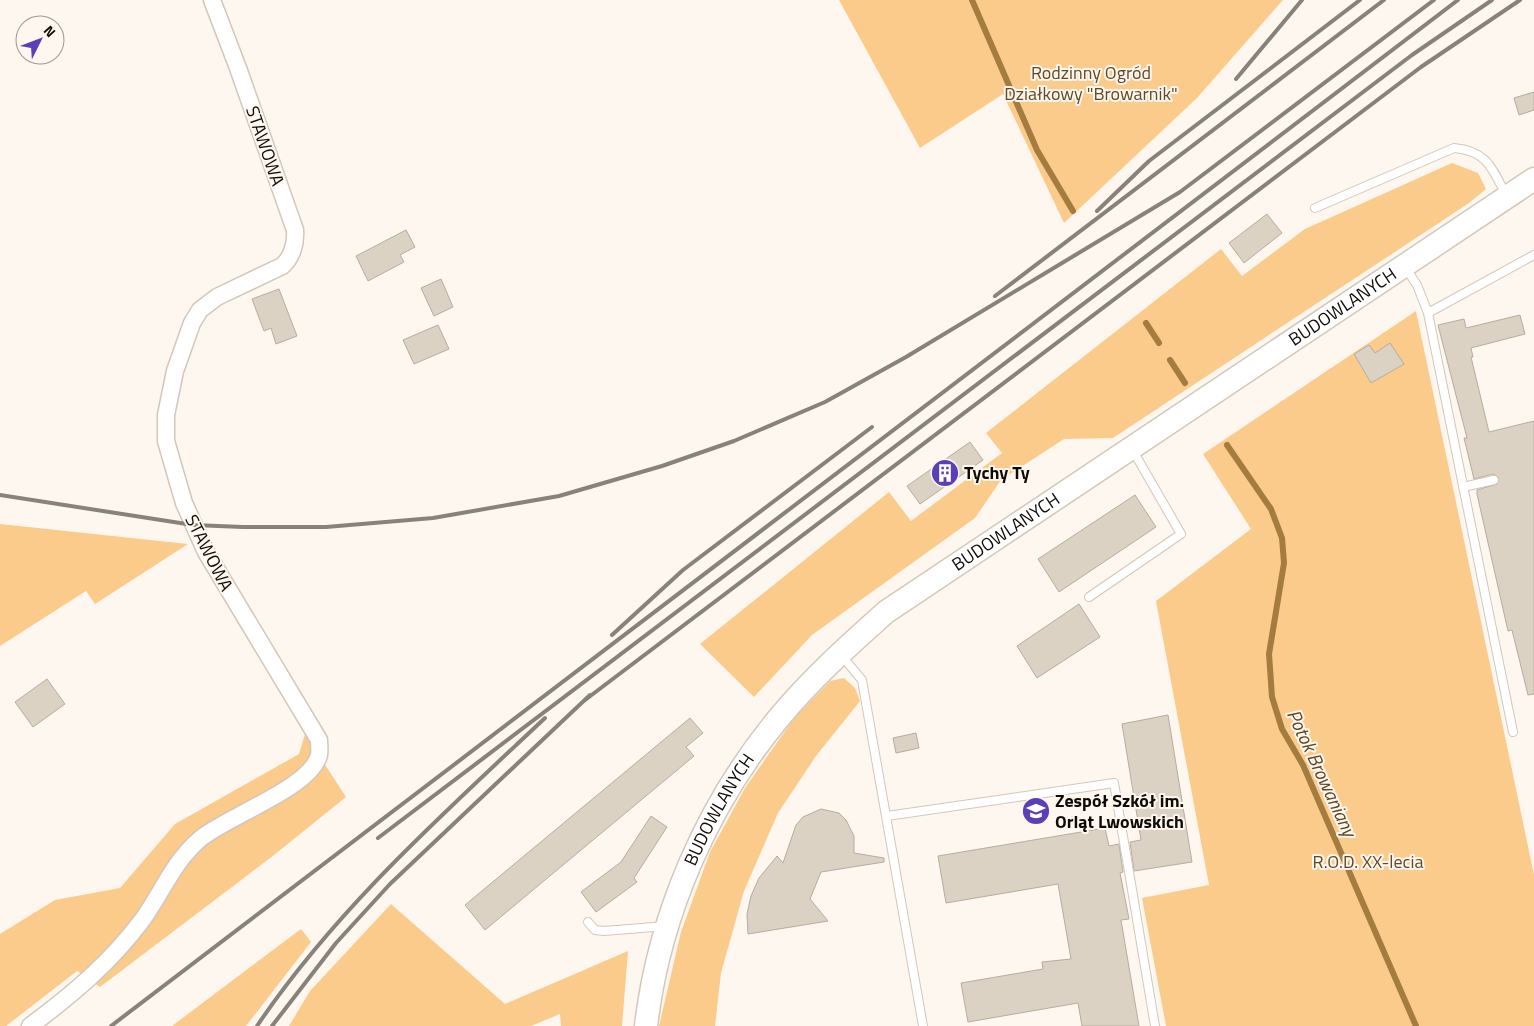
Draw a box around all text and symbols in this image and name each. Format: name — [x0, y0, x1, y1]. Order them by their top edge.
north arrow — [15, 15, 65, 65]
text: N — [39, 20, 61, 42]
park label: Rodzinny Ogród Działkowy "Browarnik" — [1004, 59, 1178, 107]
street label: STAWOWA — [239, 102, 292, 190]
street label: BUDOWLANYCH — [1283, 261, 1402, 352]
building icon: Tychy Ty — [930, 458, 960, 488]
place label: Tychy Ty — [964, 459, 1030, 486]
street label: BUDOWLANYCH — [946, 486, 1065, 577]
street label: STAWOWA — [179, 510, 240, 596]
water label: Potok Browaniany — [1280, 704, 1366, 843]
street label: BUDOWLANYCH — [677, 748, 761, 870]
place label: Zespół Szkół im. Orląt Lwowskich — [1055, 787, 1184, 835]
school or university icon: Zespół Szkół im. Orląt Lwowskich — [1021, 796, 1051, 826]
park label: R.O.D. XX-lecia — [1313, 848, 1423, 875]

